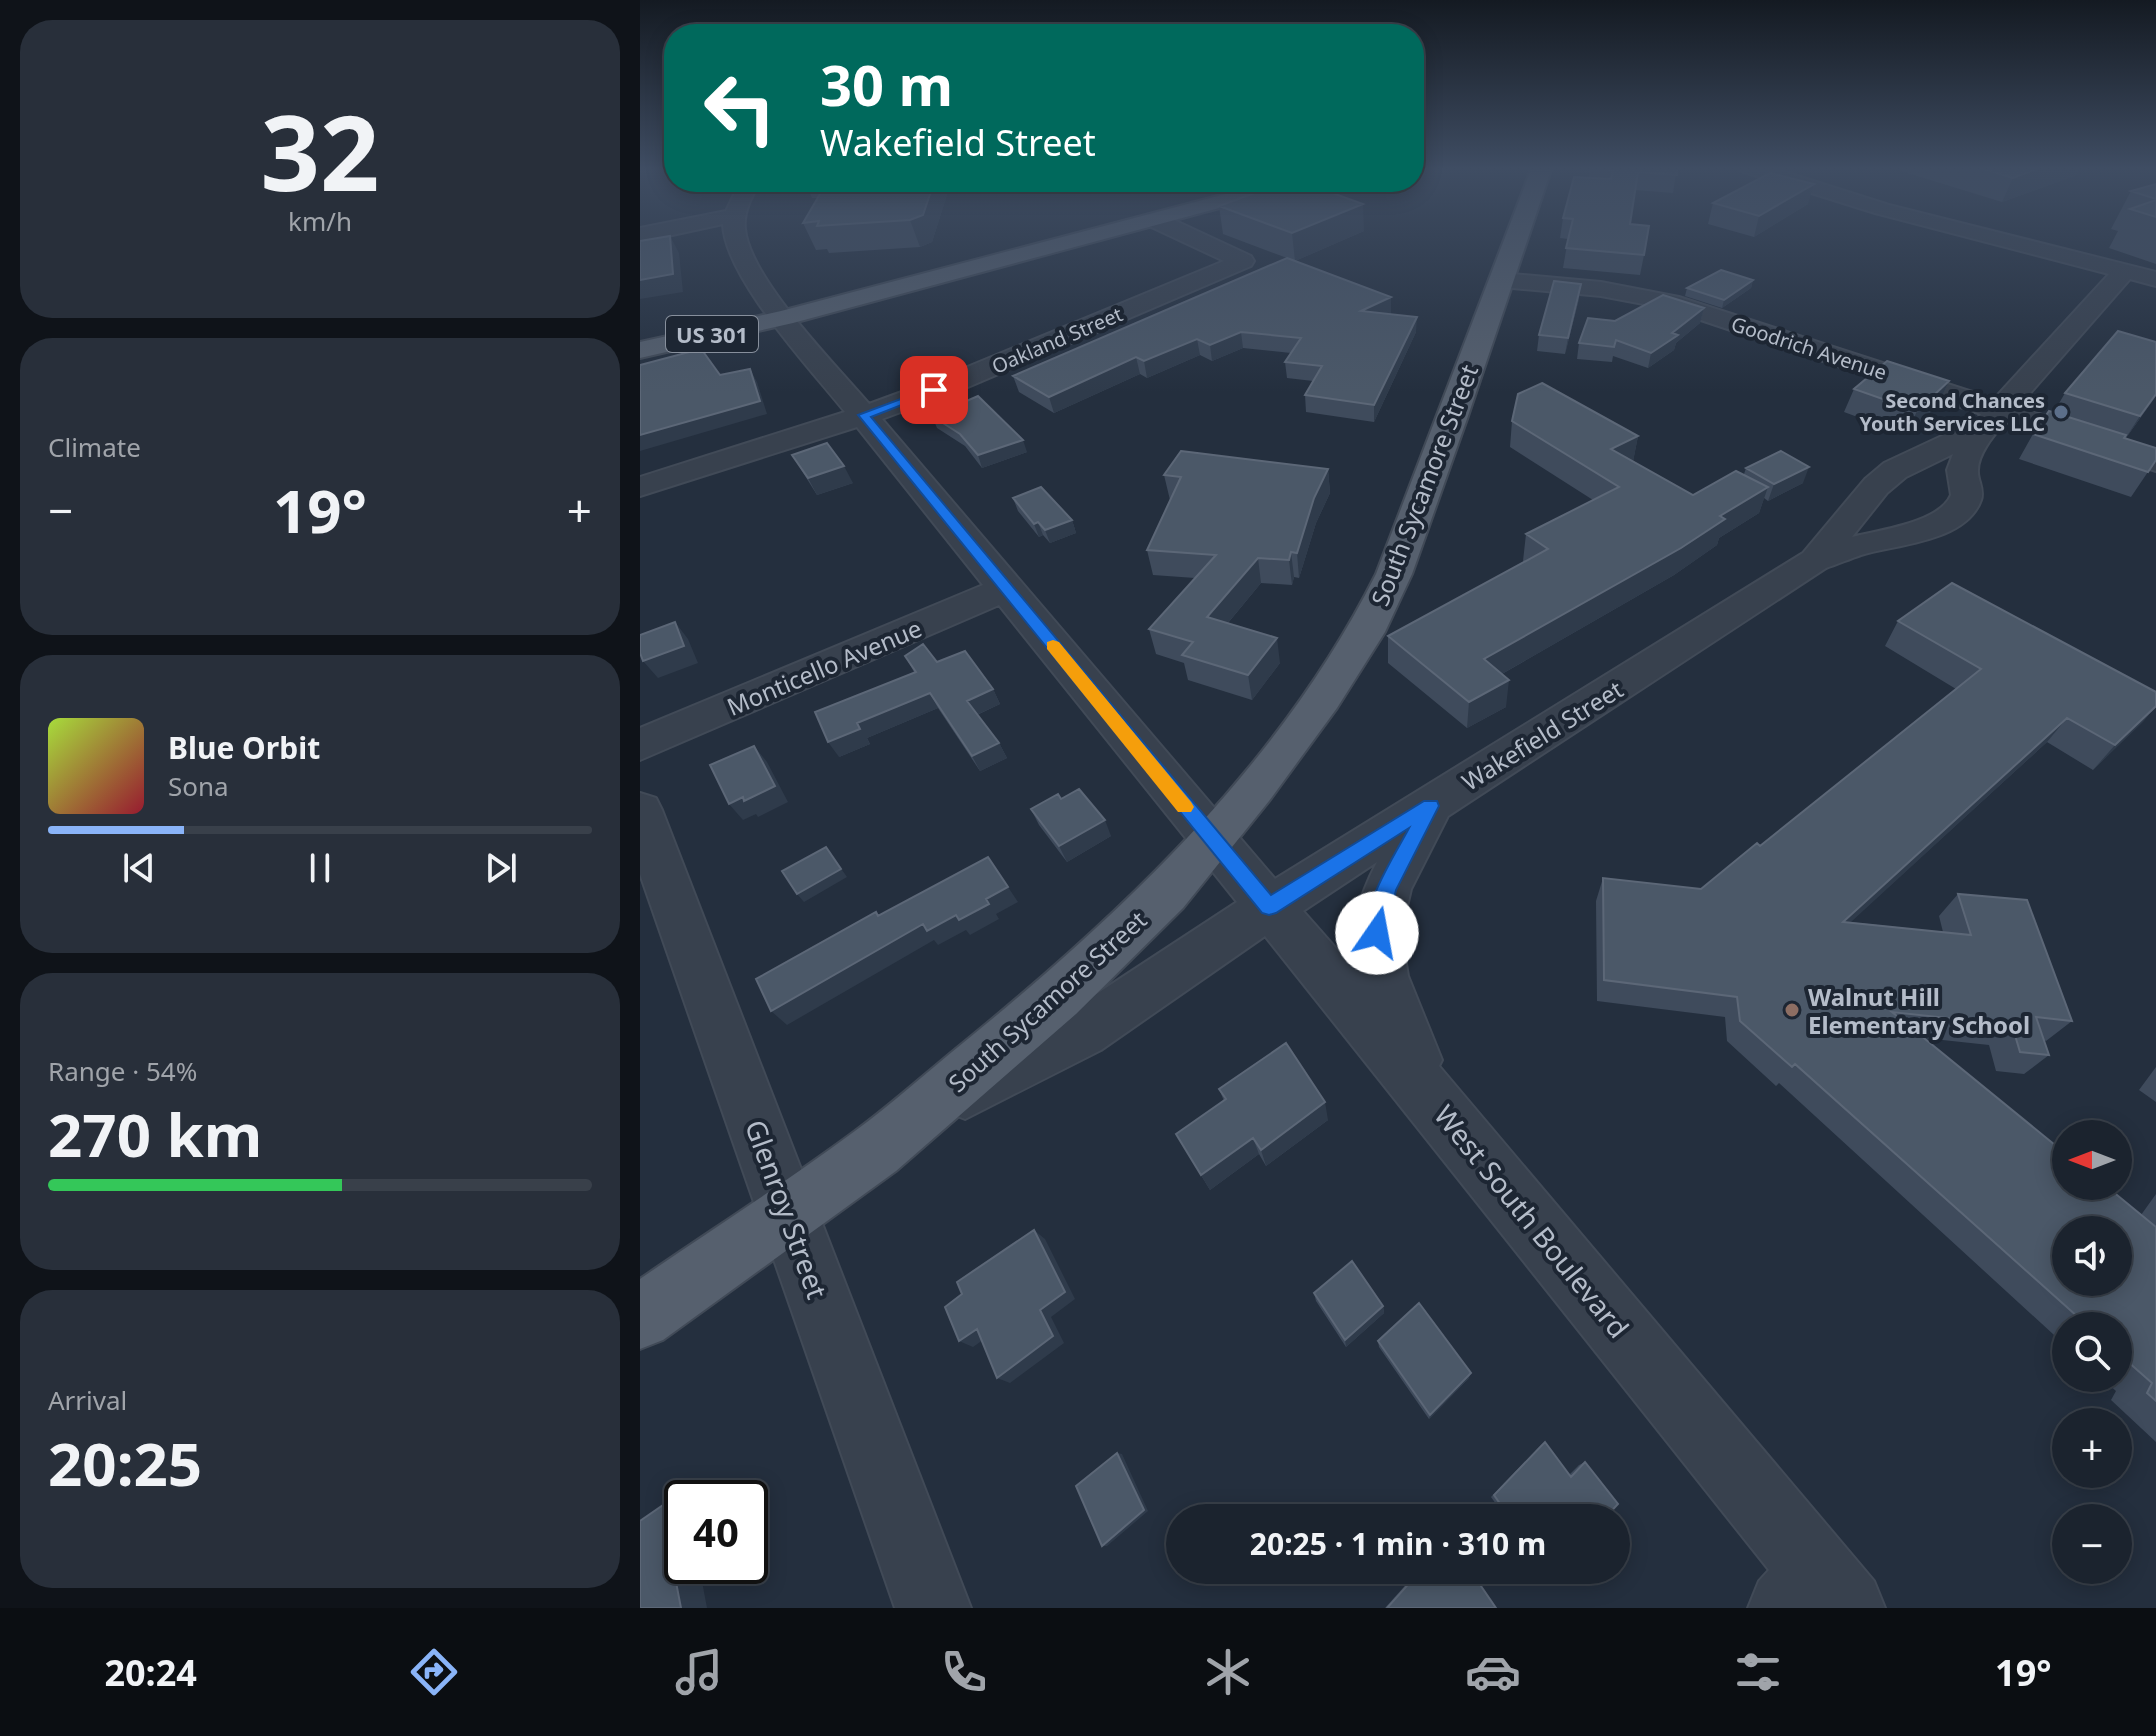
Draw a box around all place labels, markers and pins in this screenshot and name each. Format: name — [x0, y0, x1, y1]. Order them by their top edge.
pin — [900, 356, 968, 424]
place label: Second Chances Youth Services LLC — [1860, 387, 2045, 437]
marker: Second Chances Youth Services LLC — [2052, 403, 2070, 421]
place label: Walnut Hill Elementary School — [1808, 980, 2030, 1041]
marker: Walnut Hill Elementary School — [1783, 1001, 1801, 1019]

